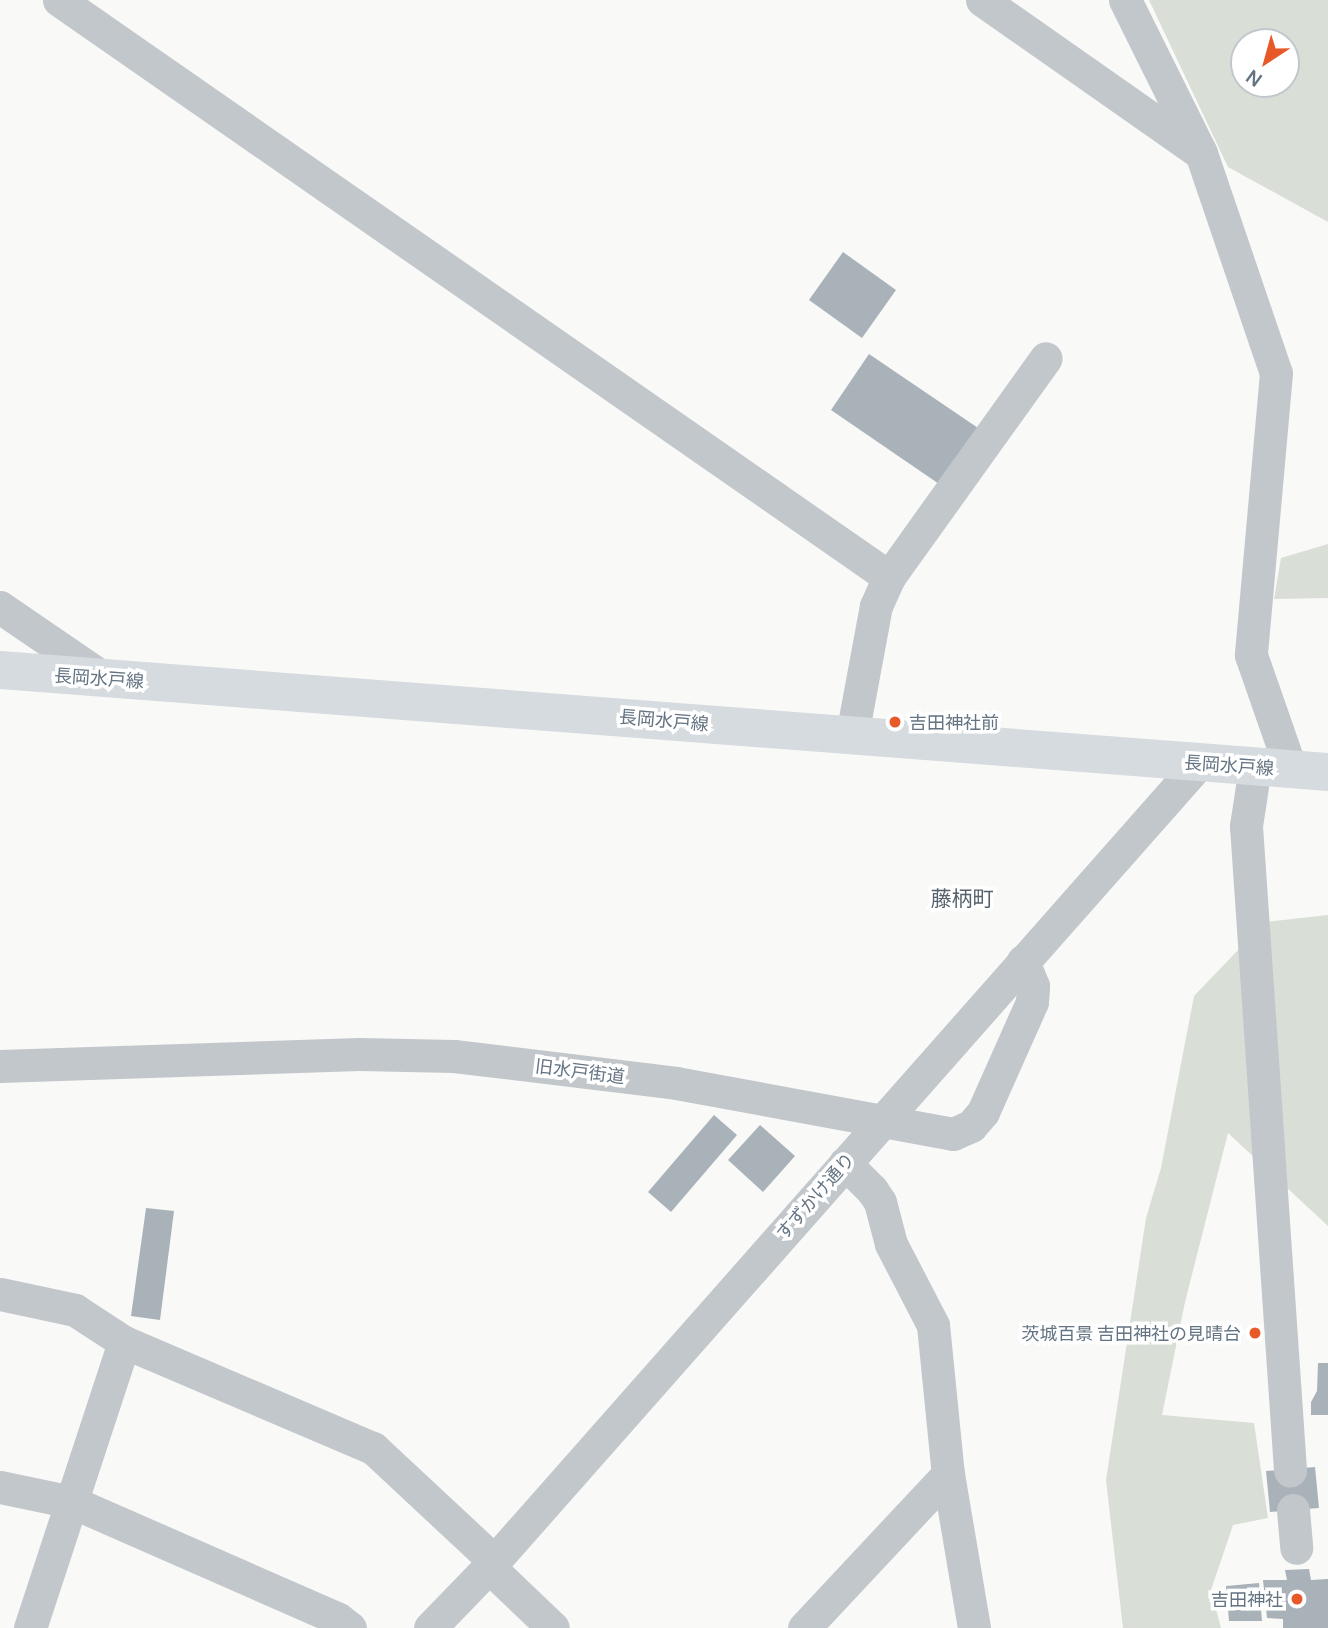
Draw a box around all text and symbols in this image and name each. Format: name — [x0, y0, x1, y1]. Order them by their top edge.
north arrow — [1230, 28, 1300, 98]
text: N — [1241, 64, 1267, 93]
street label: 長岡水戸線 — [53, 664, 145, 692]
street label: 長岡水戸線 — [618, 705, 710, 735]
place label: 吉田神社前 — [909, 711, 999, 733]
marker: 吉田神社前 — [887, 714, 903, 730]
street label: 長岡水戸線 — [1183, 751, 1275, 779]
district label: 藤柄町 — [931, 885, 993, 911]
street label: 旧水戸街道 — [534, 1055, 626, 1087]
street label: すずかけ通り — [771, 1148, 859, 1244]
place label: 茨城百景 吉田神社の見晴台 — [1021, 1322, 1241, 1344]
marker: 茨城百景 吉田神社の見晴台 — [1247, 1325, 1263, 1341]
place label: 吉田神社 — [1211, 1588, 1283, 1610]
marker: 吉田神社 — [1289, 1591, 1305, 1607]

